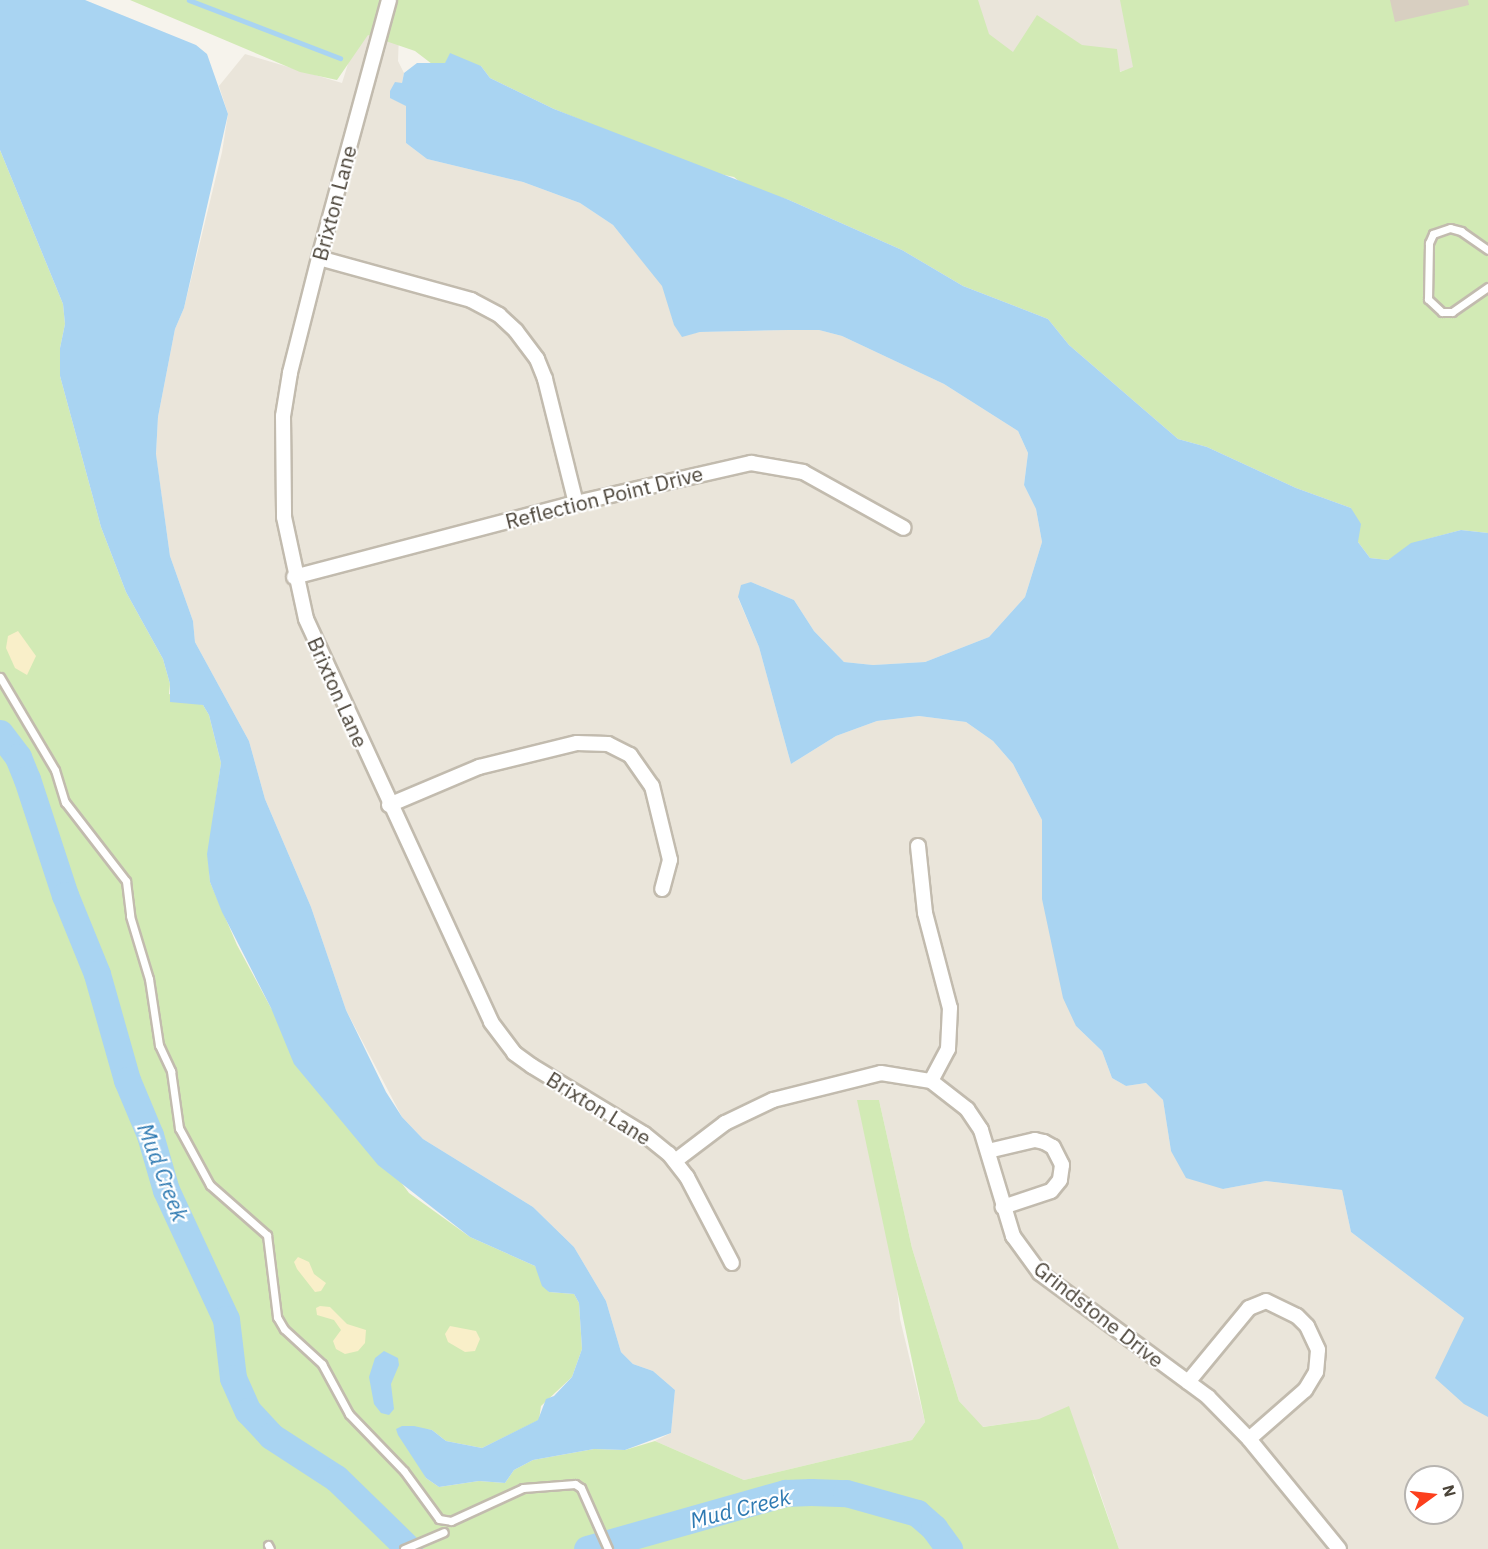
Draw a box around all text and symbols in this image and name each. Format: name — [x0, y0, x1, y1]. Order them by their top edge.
street label: Brixton Lane — [307, 143, 361, 263]
street label: Reflection Point Drive — [503, 460, 705, 534]
street label: Brixton Lane — [302, 633, 374, 751]
street label: Brixton Lane — [542, 1066, 656, 1150]
water label: Mud Creek — [132, 1119, 194, 1225]
street label: Grindstone Drive — [1029, 1255, 1169, 1373]
north arrow — [1404, 1465, 1464, 1525]
water label: Mud Creek — [687, 1483, 793, 1533]
text: N — [1438, 1483, 1461, 1499]

